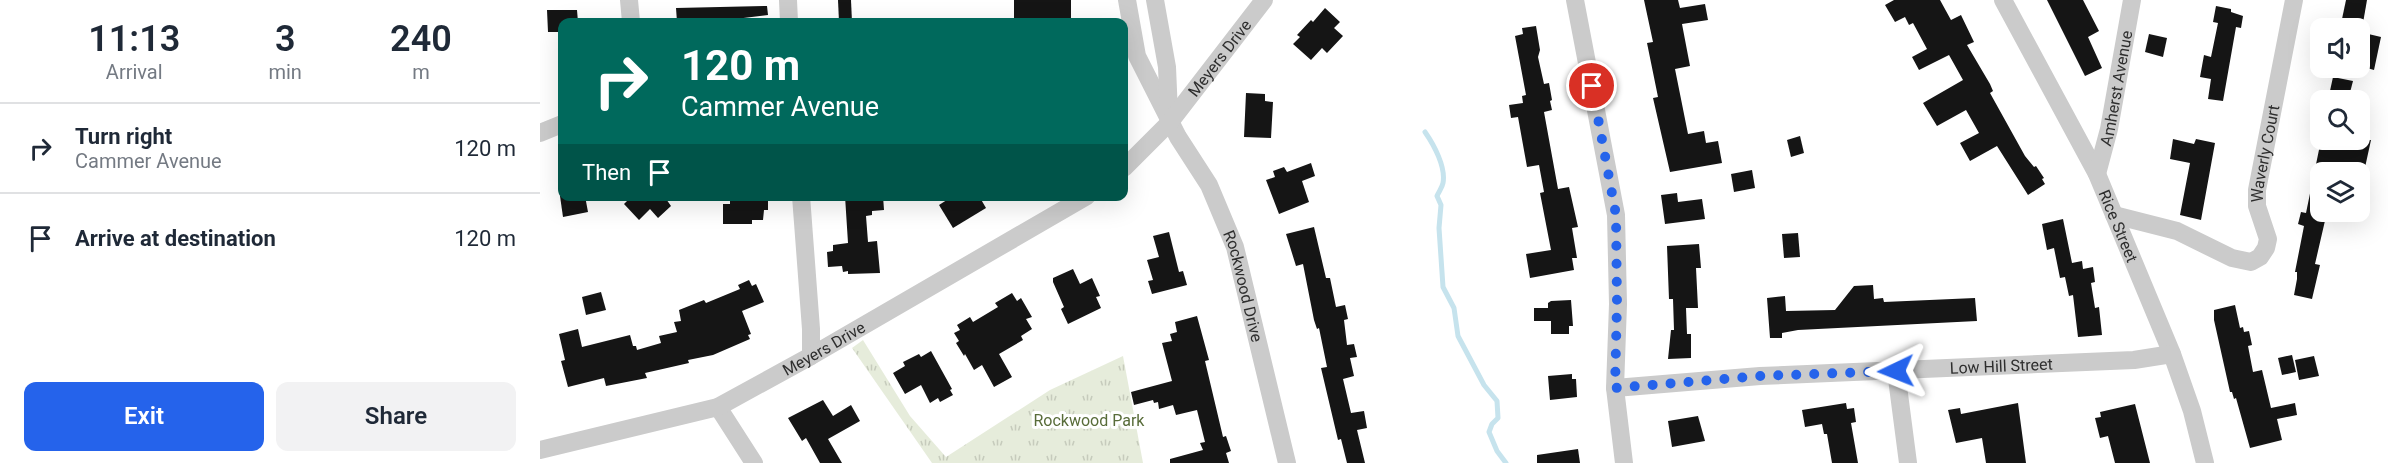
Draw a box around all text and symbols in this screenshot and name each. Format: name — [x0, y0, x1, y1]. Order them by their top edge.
street label: Meyers Drive — [1184, 16, 1255, 100]
text: 11:13 — [88, 18, 180, 60]
text: 3 — [275, 18, 295, 60]
text: 240 — [390, 18, 452, 60]
map controls — [2310, 18, 2370, 222]
button: sound — [2310, 18, 2370, 78]
street label: Amherst Avenue — [2096, 29, 2136, 148]
text: 120 m — [681, 41, 800, 90]
icon: right — [582, 42, 660, 120]
text: Arrival — [106, 60, 163, 84]
text: min — [268, 60, 302, 84]
text: m — [412, 60, 430, 84]
pin — [1566, 60, 1617, 111]
icon: arrive — [1575, 69, 1608, 102]
button: search — [2310, 90, 2370, 150]
text: Cammer Avenue — [681, 91, 879, 123]
street label: Waverly Court — [2248, 103, 2283, 202]
text: Turn right — [75, 124, 172, 149]
icon: right — [24, 132, 57, 165]
text: 120 m — [454, 136, 516, 161]
text: Cammer Avenue — [75, 149, 222, 173]
icon: arrive — [643, 156, 676, 189]
text: Then — [582, 160, 631, 185]
button: layers — [2310, 162, 2370, 222]
street label: Rice Street — [2095, 187, 2142, 265]
icon: arrive — [24, 222, 57, 255]
text: Arrive at destination — [75, 226, 276, 251]
text: 120 m — [454, 226, 516, 251]
street label: Rockwood Drive — [1219, 227, 1267, 344]
street label: Meyers Drive — [779, 318, 869, 380]
position arrow — [1864, 339, 1928, 403]
street label: Low Hill Street — [1949, 354, 2053, 378]
button: Exit — [24, 382, 264, 451]
button: Share — [276, 382, 516, 451]
park label: Rockwood Park — [1034, 411, 1145, 430]

